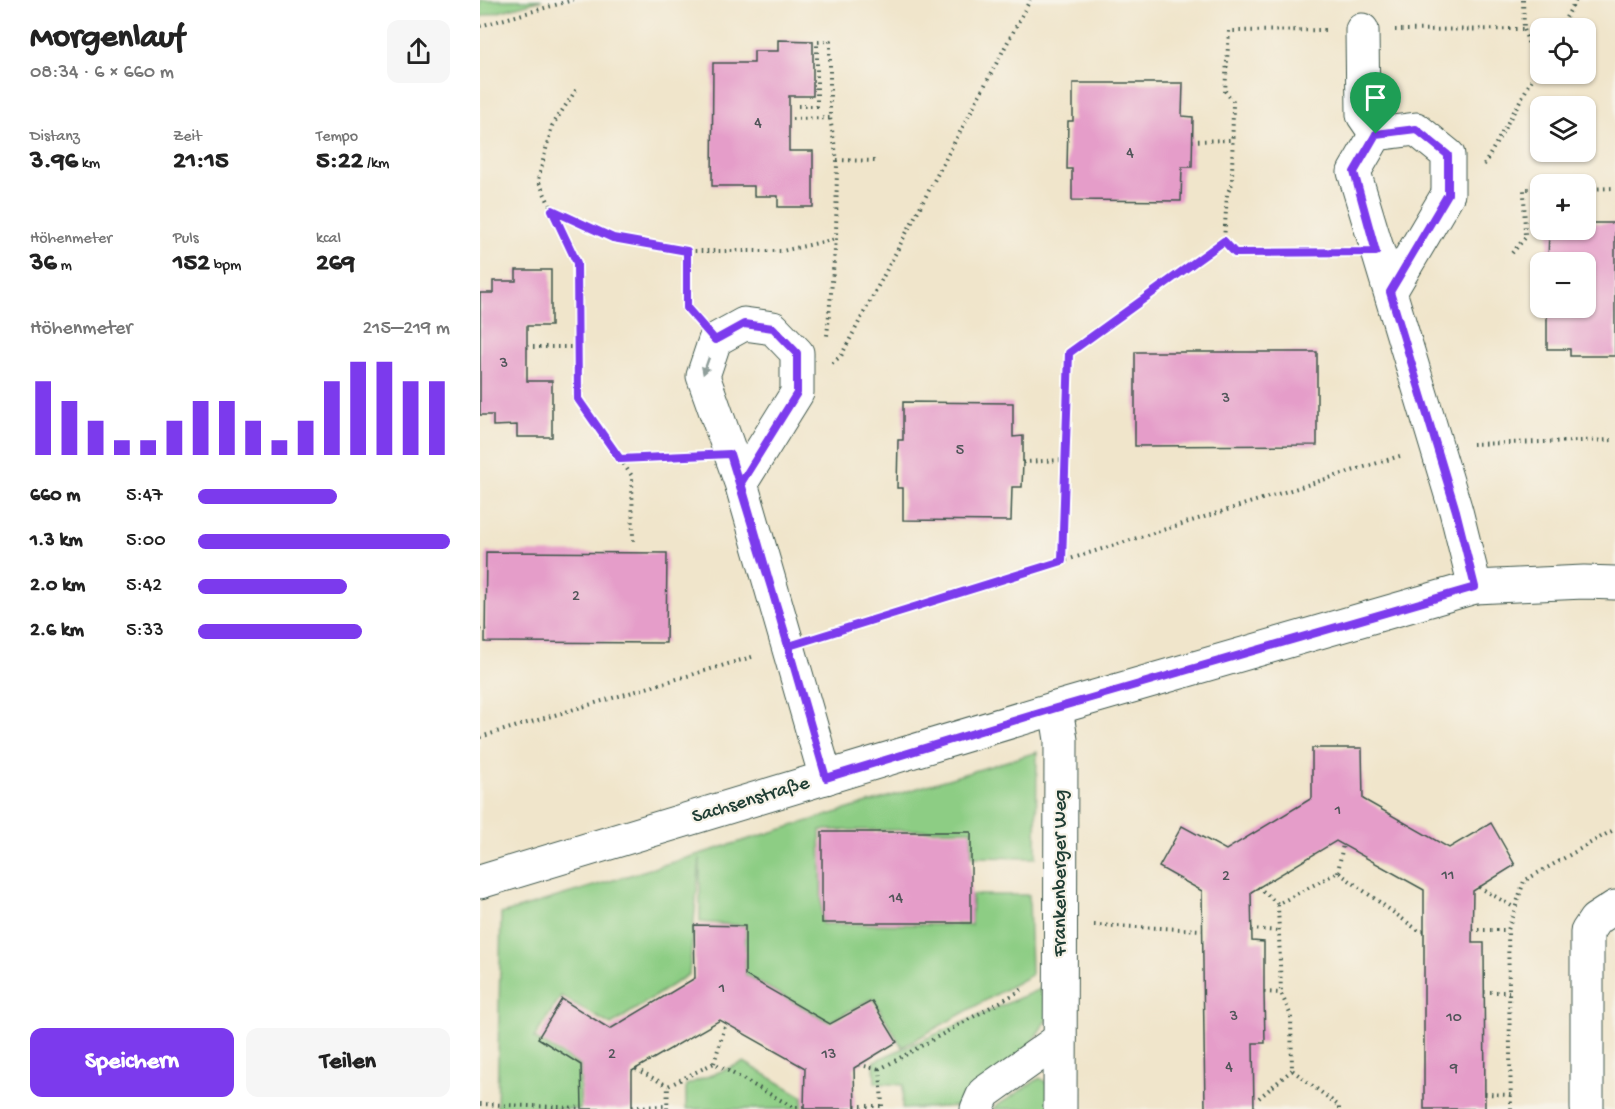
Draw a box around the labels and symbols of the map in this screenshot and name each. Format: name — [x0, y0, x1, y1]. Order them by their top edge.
pin — [1350, 72, 1401, 134]
house number: 4 — [754, 115, 762, 134]
house number: 4 — [1126, 145, 1134, 164]
house number: 3 — [499, 355, 508, 374]
one-way arrow — [701, 357, 711, 375]
house number: 3 — [1221, 390, 1230, 409]
house number: 5 — [956, 442, 964, 461]
house number: 2 — [572, 588, 580, 607]
street label: Sachsenstraße — [690, 772, 813, 830]
street label: Frankenberger Weg — [1050, 790, 1073, 957]
house number: 1 — [1334, 802, 1341, 821]
house number: 11 — [1441, 867, 1454, 886]
house number: 2 — [1222, 868, 1230, 887]
house number: 14 — [888, 890, 903, 909]
house number: 1 — [718, 980, 725, 999]
house number: 3 — [1229, 1008, 1238, 1027]
house number: 10 — [1445, 1009, 1462, 1028]
house number: 2 — [608, 1046, 616, 1065]
house number: 13 — [821, 1046, 836, 1065]
house number: 4 — [1225, 1059, 1233, 1078]
house number: 9 — [1449, 1060, 1458, 1079]

